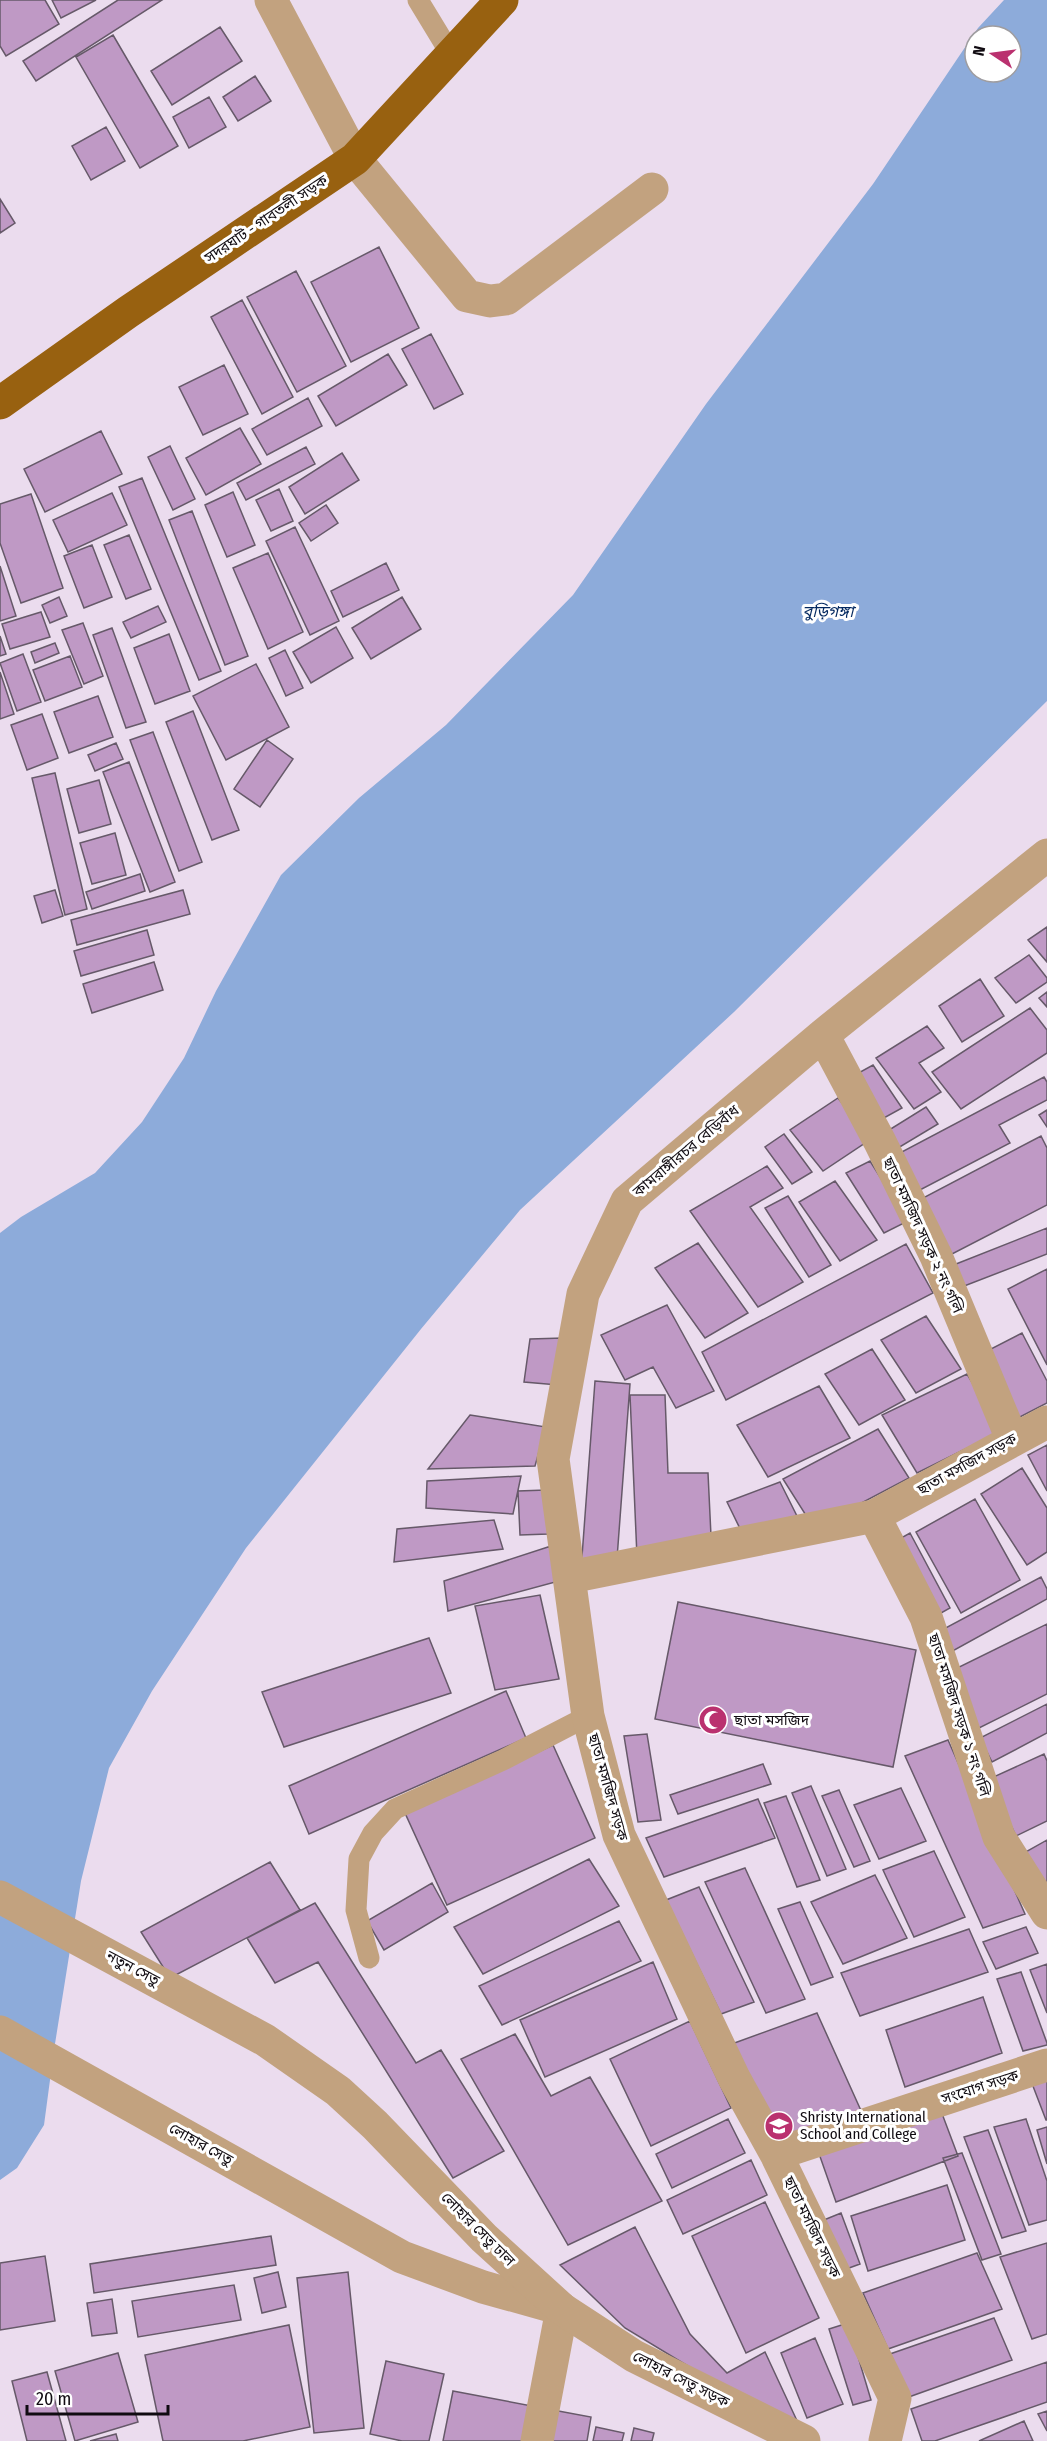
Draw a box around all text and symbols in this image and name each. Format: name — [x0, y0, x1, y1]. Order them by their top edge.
north arrow — [963, 24, 1023, 84]
text: N — [969, 44, 989, 58]
street label: সদরঘাট - গাবতলী সড়ক — [200, 171, 332, 267]
water label: বুড়িগঙ্গা — [803, 602, 856, 621]
street label: কামরাঙ্গীরচর বেড়িবাঁধ — [629, 1101, 743, 1201]
street label: ছাতা মসজিদ সড়ক ২ নং গলি — [878, 1153, 968, 1317]
street label: ছাতা মসজিদ সড়ক — [913, 1429, 1021, 1499]
street label: ছাতা মসজিদ সড়ক ১ নং গলি — [924, 1630, 994, 1800]
mosque icon: ছাতা মসজিদ — [697, 1704, 729, 1736]
place label: ছাতা মসজিদ — [733, 1711, 810, 1729]
street label: ছাতা মসজিদ সড়ক — [584, 1730, 632, 1844]
street label: নতুন সেতু — [102, 1946, 163, 1990]
street label: সংযোগ সড়ক — [938, 2066, 1022, 2108]
place label: Shristy International School and College — [800, 2108, 926, 2143]
school or university icon: Shristy International School and College — [763, 2110, 795, 2142]
street label: লোহার সেতু — [166, 2119, 236, 2169]
street label: ছাতা মসজিদ সড়ক — [779, 2172, 845, 2281]
street label: লোহার সেতু ঢাল — [437, 2188, 519, 2270]
street label: লোহার সেতু সড়ক — [630, 2347, 733, 2412]
scale bar — [27, 2378, 168, 2416]
text: 20 m — [36, 2388, 71, 2410]

